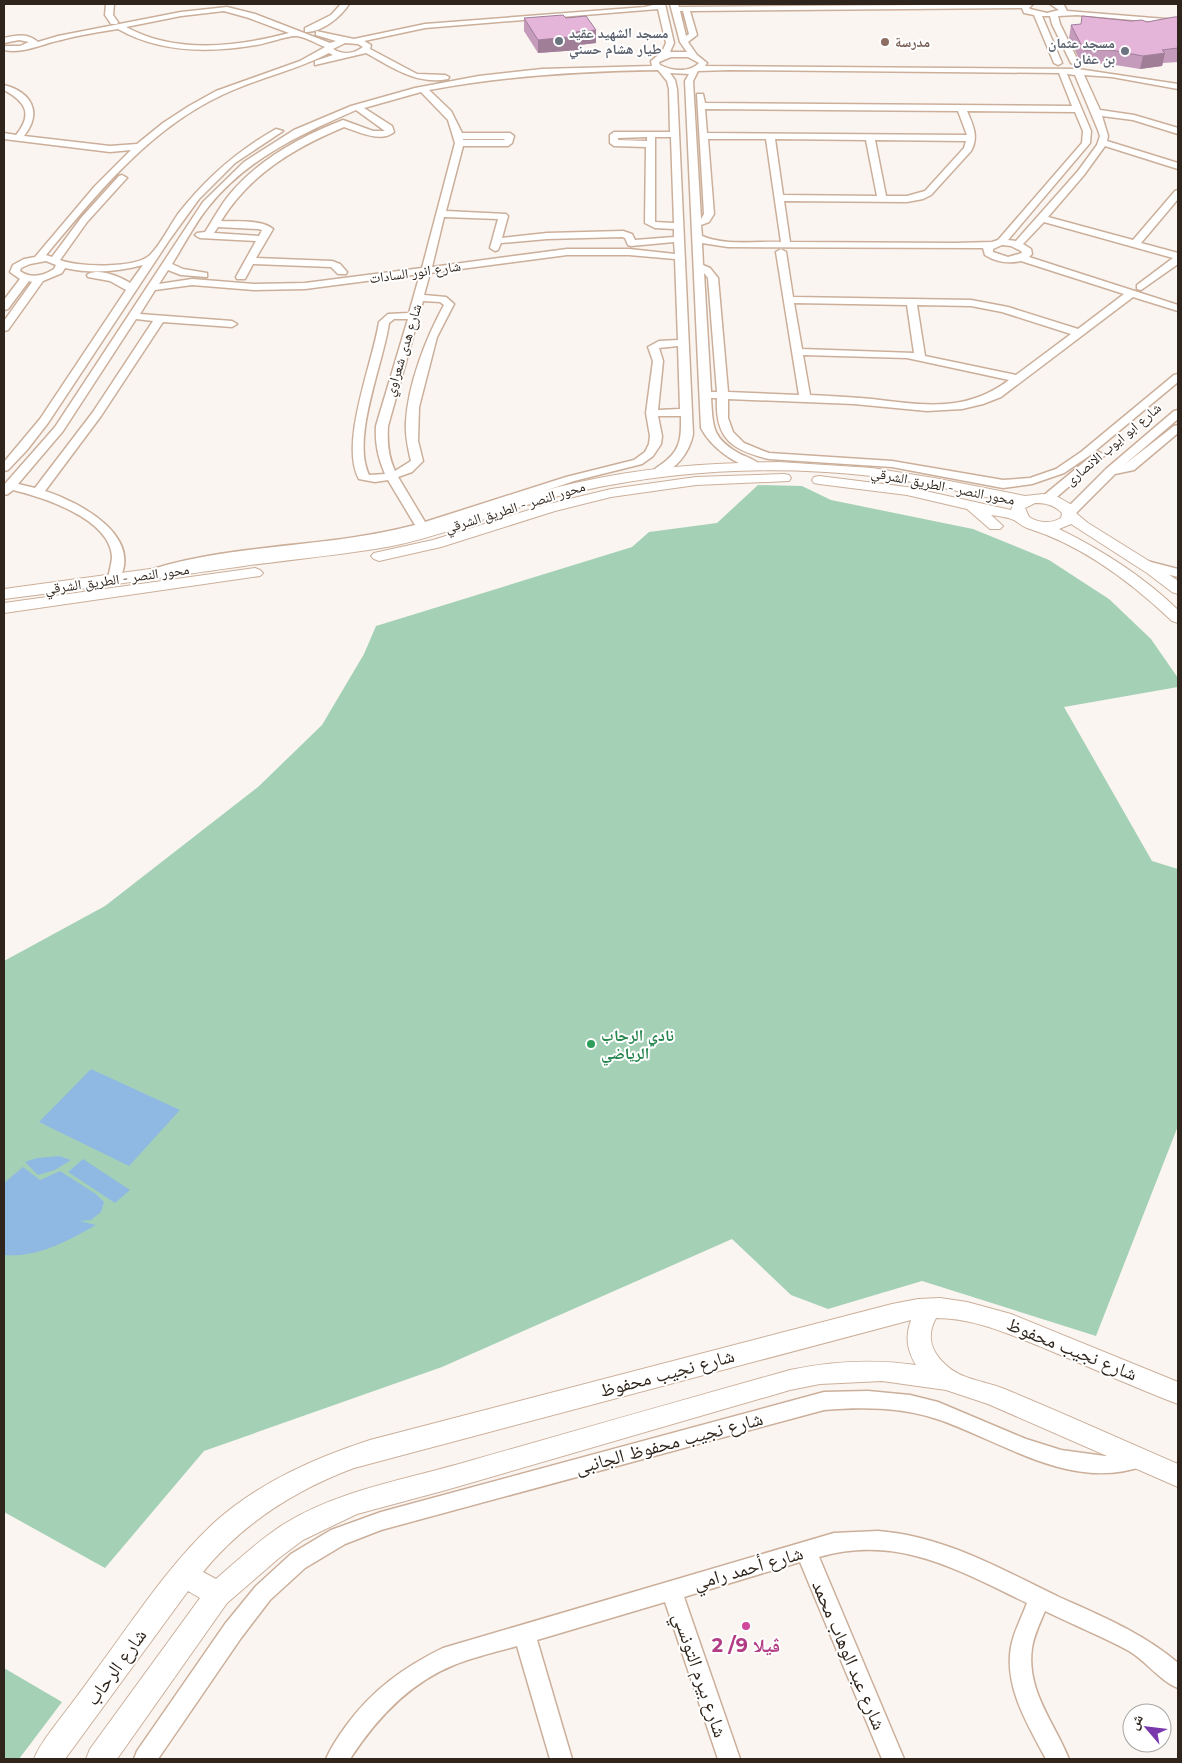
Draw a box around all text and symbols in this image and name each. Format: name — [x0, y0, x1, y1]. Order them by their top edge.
place label: مسجد الشهيد عقيد طيار هشام حسني — [569, 24, 668, 60]
place label: مدرسة — [895, 33, 930, 51]
place label: مسجد عثمان بن عفان — [1048, 34, 1115, 68]
marker: مسجد الشهيد عقيد طيار هشام حسني — [553, 35, 565, 47]
marker: مدرسة — [879, 36, 891, 48]
marker: مسجد عثمان بن عفان — [1119, 45, 1131, 57]
street label: شارع انور السادات — [368, 257, 462, 288]
street label: شارع هدى شعراوي — [380, 302, 428, 399]
street label: شارع ابو ايوب الانصارى — [1061, 399, 1165, 490]
street label: محور النصر - الطريق الشرقي — [869, 463, 1016, 511]
street label: محور النصر - الطريق الشرقي — [443, 477, 588, 539]
street label: محور النصر - الطريق الشرقي — [43, 560, 191, 601]
place label: نادي الرحاب الرياضي — [601, 1026, 674, 1065]
marker: نادي الرحاب الرياضي — [585, 1038, 597, 1050]
street label: شارع نجيب محفوظ — [1003, 1312, 1141, 1386]
street label: شارع نجيب محفوظ — [597, 1344, 737, 1402]
street label: شارع نجيب محفوظ الجانبى — [573, 1407, 765, 1479]
street label: شارع أحمد رامي — [690, 1541, 807, 1598]
street label: شارع عبد الوهاب محمد — [807, 1577, 891, 1733]
street label: شارع بيرم التونسي — [664, 1610, 732, 1742]
marker: ڤيلا 9/ 2 — [740, 1620, 752, 1632]
street label: شارع الرحاب — [81, 1624, 151, 1710]
place label: ڤيلا 9/ 2 — [712, 1634, 780, 1657]
north arrow — [1122, 1703, 1172, 1753]
text: ش — [1124, 1711, 1147, 1733]

